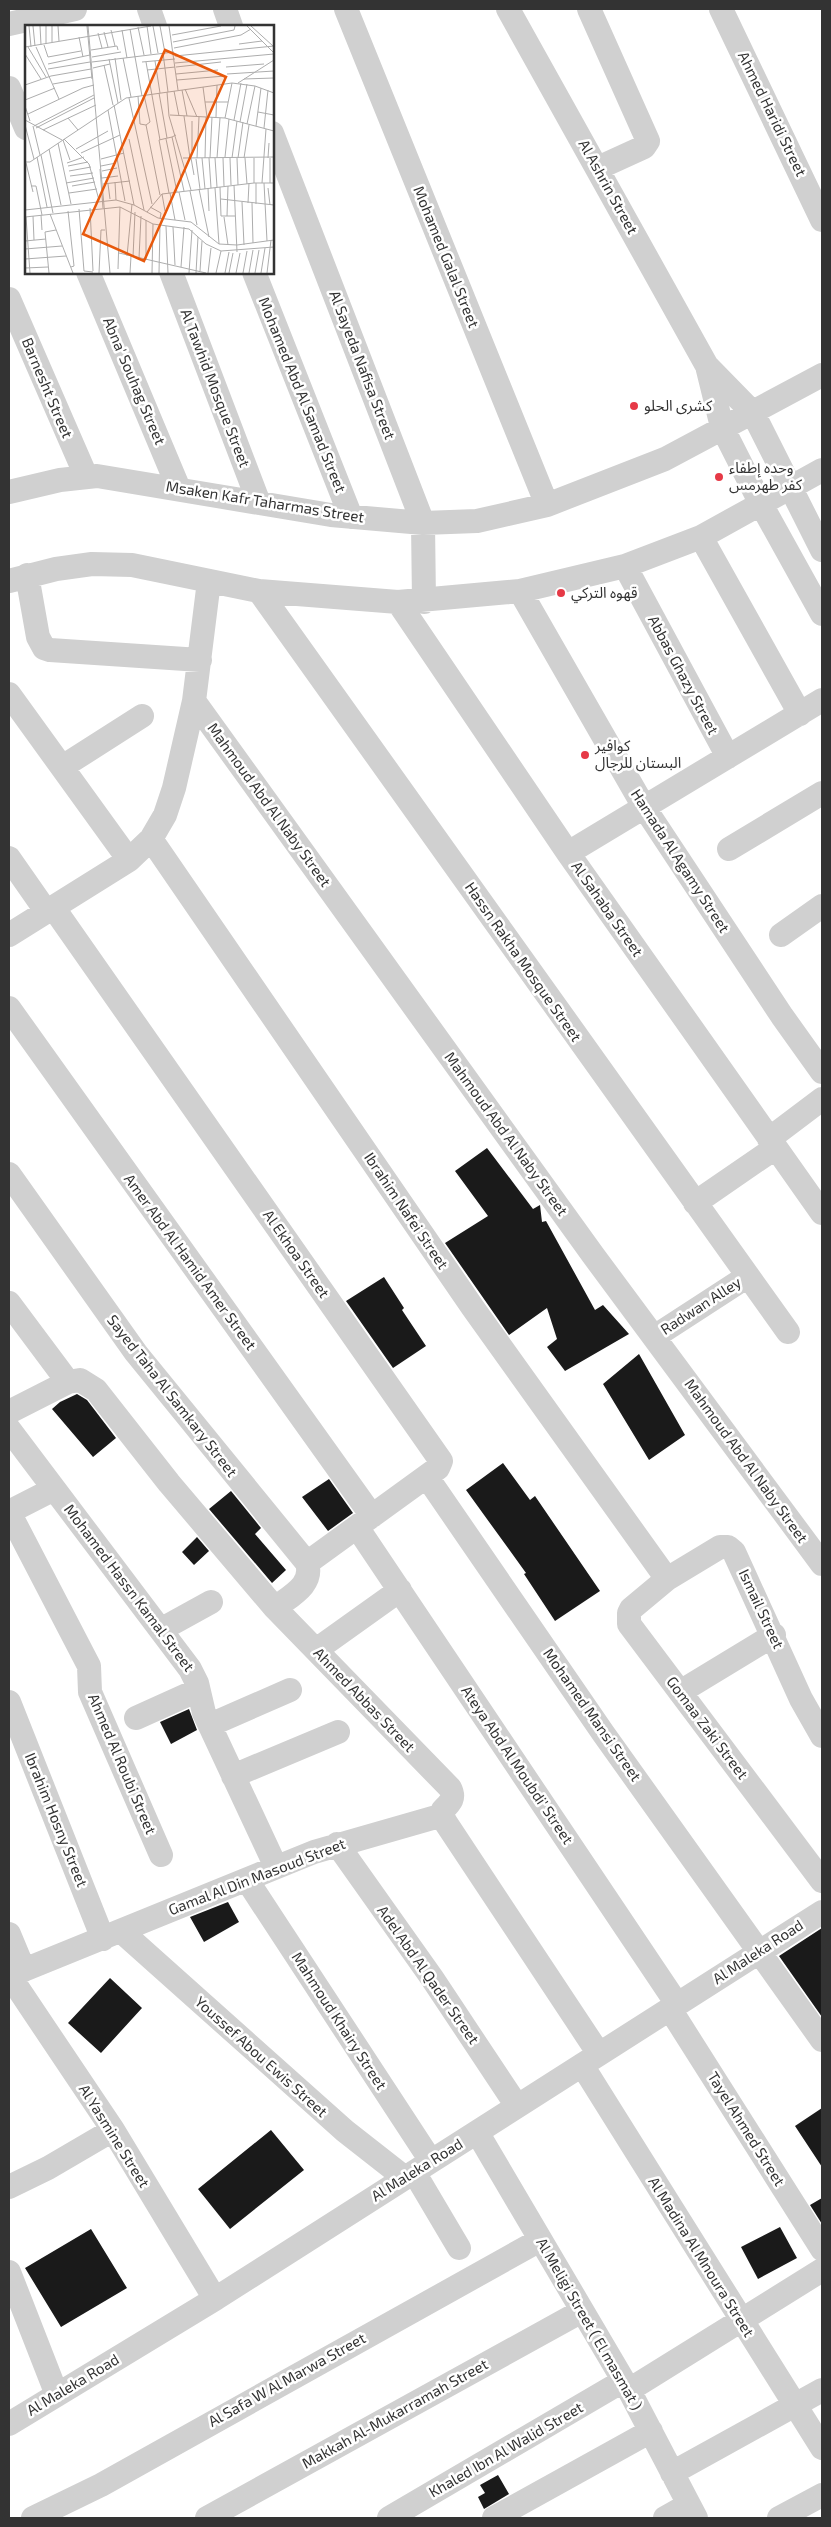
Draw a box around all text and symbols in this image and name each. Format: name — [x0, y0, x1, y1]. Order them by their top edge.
inset map — [25, 25, 274, 274]
street label: Ahmed Haridi Street — [735, 48, 811, 179]
street label: Al Ashrin Street — [575, 136, 642, 237]
street label: Mohamed Galal Street — [410, 183, 484, 330]
street label: Al Sayeda Nafisa Street — [326, 288, 400, 442]
street label: Mohamed Abd Al Samad Street — [255, 294, 351, 495]
street label: Al Tawhid Mosque Street — [177, 306, 255, 470]
street label: Abna' Souhag Street — [100, 314, 170, 447]
street label: Barnesht Street — [19, 335, 77, 441]
place label: كشرى الحلو — [644, 396, 713, 415]
marker: كشرى الحلو — [628, 400, 640, 412]
place label: وحده إطفاء كفر طهرمس — [729, 458, 803, 494]
marker: وحده إطفاء كفر طهرمس — [713, 471, 725, 483]
street label: Msaken Kafr Taharmas Street — [165, 476, 366, 526]
place label: قهوه التركي — [571, 583, 638, 604]
marker: قهوه التركي — [555, 587, 567, 599]
street label: Abbas Ghazy Street — [645, 612, 723, 737]
street label: Mahmoud Abd Al Naby Street — [204, 719, 335, 890]
place label: كوافير البستان للرجال — [594, 736, 681, 772]
marker: كوافير البستان للرجال — [579, 749, 591, 761]
street label: Hamada Al Agamy Street — [628, 785, 734, 936]
street label: Al Sahaba Street — [568, 857, 648, 960]
street label: Hassn Rakha Mosque Street — [462, 878, 586, 1045]
street label: Mahmoud Abd Al Naby Street — [441, 1048, 572, 1219]
street label: Ibrahim Nafei Street — [361, 1149, 453, 1272]
street label: Amer Abd Al Hamid Amer Street — [121, 1170, 261, 1353]
street label: Al Ekhoa Street — [260, 1206, 334, 1301]
street label: Radwan Alley — [657, 1272, 744, 1338]
street label: Sayed Taha Al Samkary Street — [104, 1311, 242, 1480]
street label: Mahmoud Abd Al Naby Street — [681, 1375, 812, 1546]
street label: Mohamed Hassn Kamal Street — [61, 1500, 199, 1675]
street label: Ismail Street — [736, 1566, 788, 1651]
street label: Ahmed Abbas Street — [310, 1643, 419, 1755]
street label: Mohamed Mansi Street — [540, 1644, 646, 1785]
street label: Gomaa Zaki Street — [663, 1672, 752, 1783]
street label: Ateya Abd Al Moubdi' Street — [458, 1682, 578, 1847]
street label: Ahmed Al Roubi Street — [85, 1691, 161, 1837]
street label: Ibrahim Hosny Street — [22, 1750, 92, 1890]
street label: Gamal Al Din Masoud Street — [166, 1834, 348, 1918]
street label: Adel Abd Al Qader Street — [373, 1902, 484, 2048]
street label: Al Maleka Road — [709, 1915, 806, 1987]
street label: Mahmoud Khairy Street — [289, 1948, 391, 2093]
street label: Youssef Abou Ewis Street — [192, 1992, 332, 2121]
street label: Tayel Ahmed Street — [704, 2068, 789, 2189]
street label: Al Yasmine Street — [76, 2080, 154, 2191]
street label: Al Maleka Road — [367, 2134, 466, 2204]
street label: Al Madina Al Mnoura Street — [645, 2173, 759, 2340]
street label: Al Meligi Street ( El masmat ) — [533, 2234, 647, 2413]
street label: Al Safa W Al Marwa Street — [205, 2328, 369, 2430]
street label: Al Maleka Road — [23, 2350, 122, 2419]
street label: Makkah Al-Mukarramah Street — [298, 2354, 491, 2472]
street label: Khaled Ibn Al Walid Street — [425, 2397, 586, 2501]

